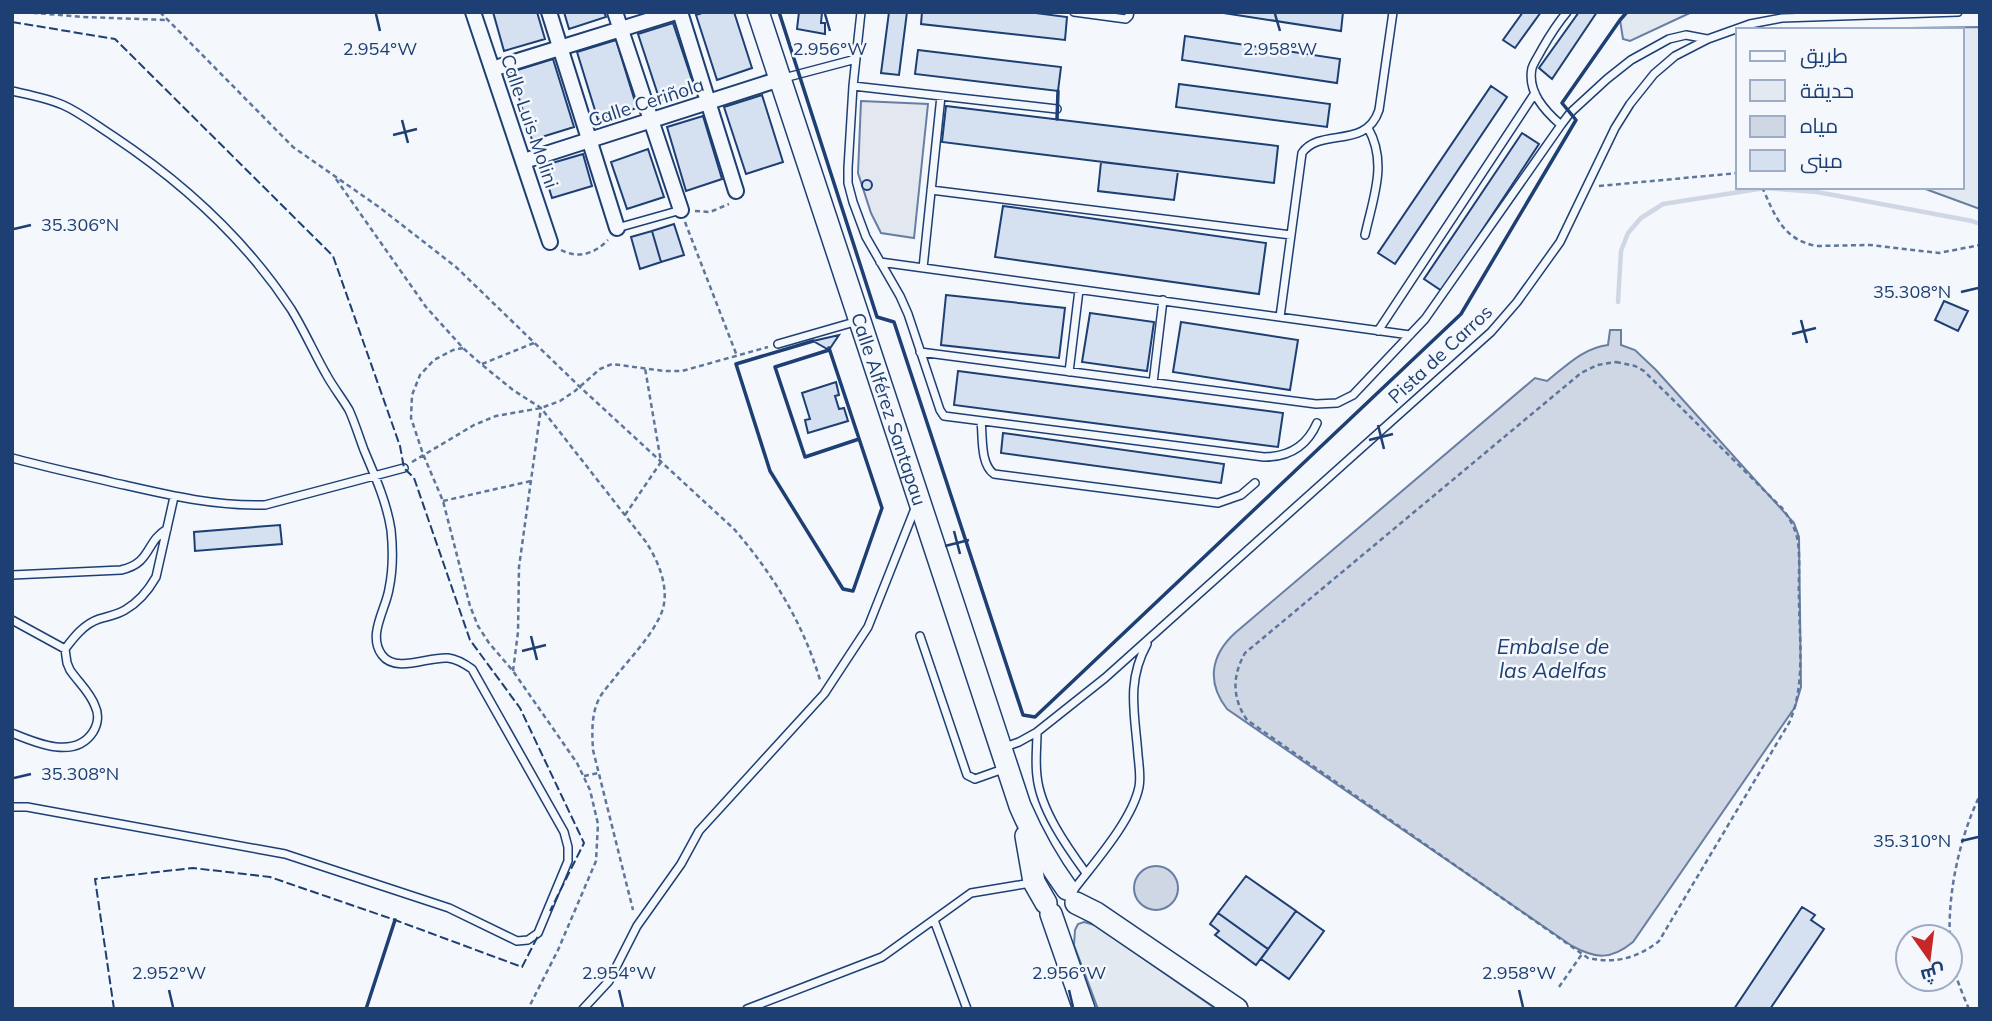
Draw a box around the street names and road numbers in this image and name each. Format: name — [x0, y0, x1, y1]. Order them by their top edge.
street label: Calle Luis Molini — [496, 51, 564, 191]
street label: Calle Ceriñola — [585, 72, 707, 132]
street label: Pista de Carros — [1383, 300, 1497, 408]
street label: Calle Alférez Santapau — [846, 309, 932, 508]

